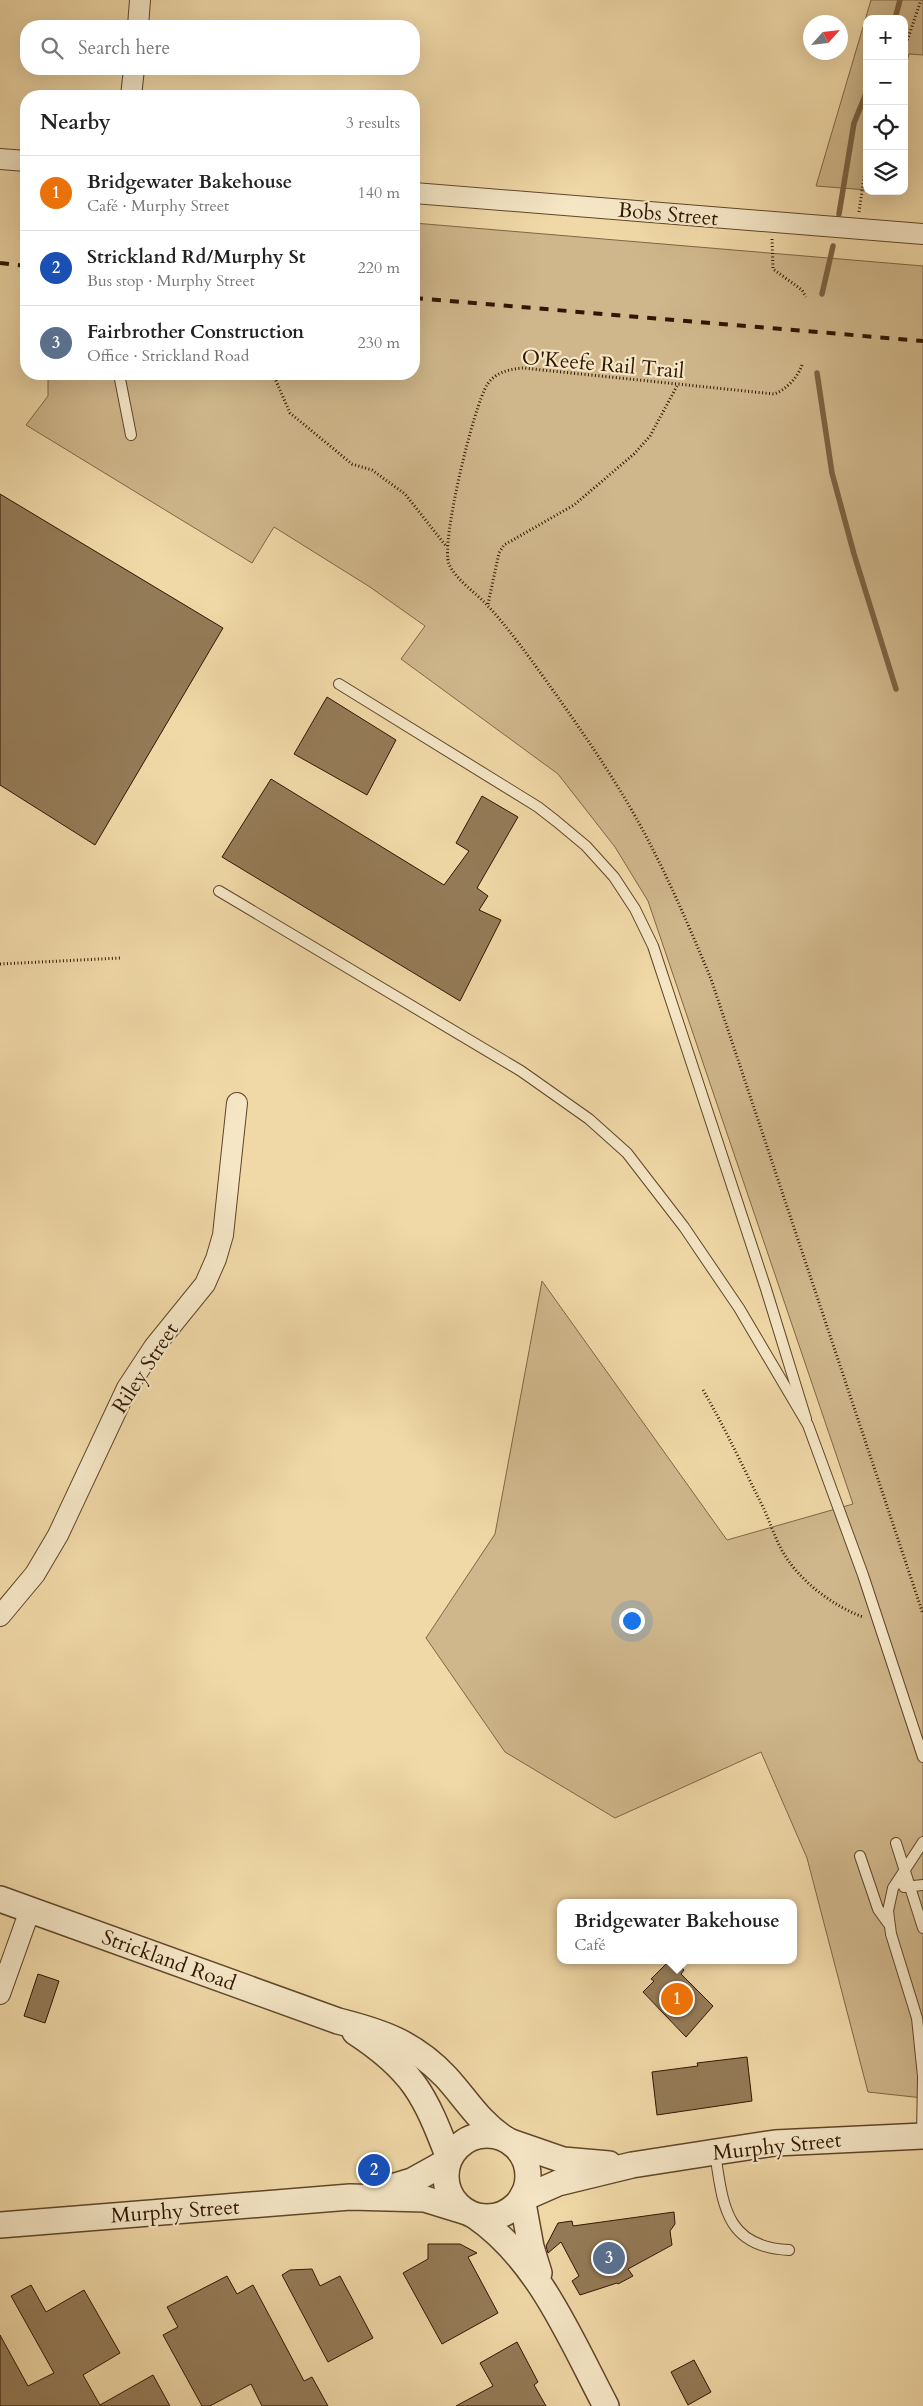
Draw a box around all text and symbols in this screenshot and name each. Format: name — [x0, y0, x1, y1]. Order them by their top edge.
north arrow — [803, 15, 848, 60]
map controls — [863, 15, 908, 195]
button: + — [863, 15, 908, 60]
search box — [20, 20, 420, 75]
icon: search — [38, 34, 66, 62]
text: Search here — [78, 35, 170, 61]
button: − — [863, 60, 908, 105]
button: locate — [863, 105, 908, 150]
text: Nearby — [40, 108, 111, 137]
text: 3 results — [346, 112, 400, 134]
button: layers — [863, 150, 908, 195]
text: Bridgewater Bakehouse — [87, 169, 292, 195]
text: 1 — [52, 182, 60, 204]
text: 140 m — [358, 182, 400, 204]
text: Café · Murphy Street — [87, 195, 229, 217]
street label: Bobs Street — [617, 196, 719, 233]
text: Strickland Rd/Murphy St — [87, 244, 306, 270]
text: 2 — [52, 257, 60, 279]
text: 220 m — [358, 257, 400, 279]
text: Bus stop · Murphy Street — [87, 270, 255, 292]
text: Fairbrother Construction — [87, 319, 304, 345]
text: 3 — [52, 332, 60, 354]
text: 230 m — [358, 332, 400, 354]
street label: O'Keefe Rail Trail — [520, 343, 685, 386]
text: Office · Strickland Road — [87, 345, 249, 367]
street label: Riley Street — [105, 1317, 186, 1419]
your location — [619, 1608, 645, 1634]
popup — [557, 1899, 797, 1964]
text: Bridgewater Bakehouse — [574, 1908, 780, 1934]
street label: Strickland Road — [98, 1923, 240, 1998]
text: Café — [574, 1934, 606, 1956]
pin: 1 — [661, 1980, 693, 2018]
street label: Murphy Street — [711, 2125, 843, 2168]
pin: 2 — [358, 2151, 390, 2189]
street label: Murphy Street — [110, 2193, 241, 2230]
pin: 3 — [593, 2239, 625, 2277]

